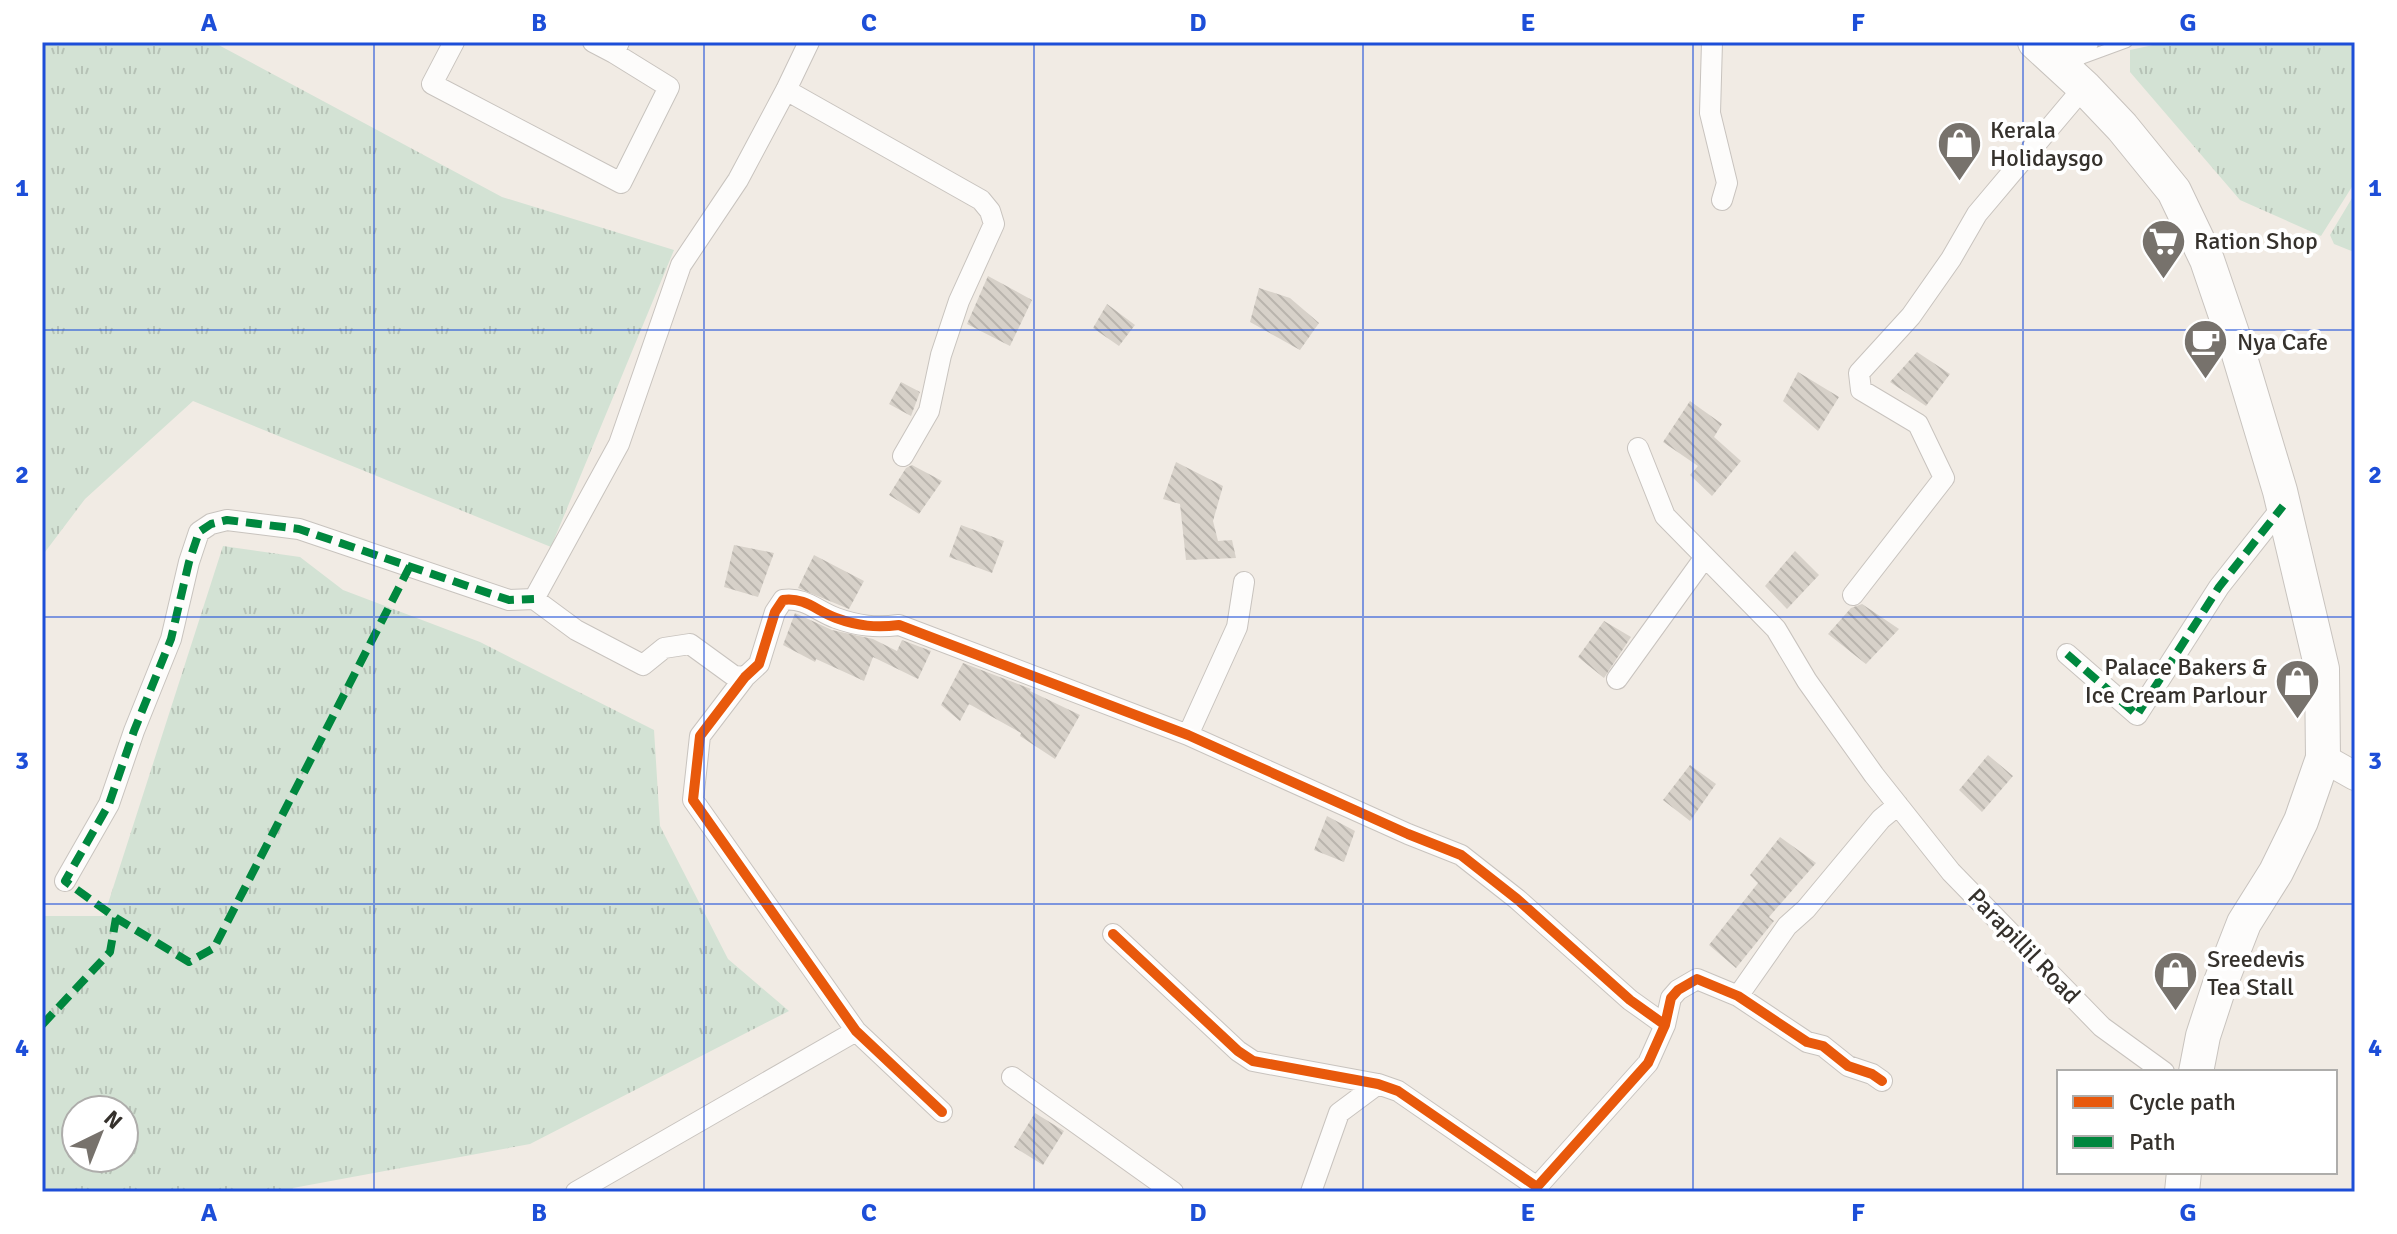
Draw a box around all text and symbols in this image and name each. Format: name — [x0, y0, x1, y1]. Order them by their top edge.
text: A — [201, 7, 218, 39]
text: B — [531, 7, 547, 39]
text: C — [861, 7, 877, 39]
text: D — [1189, 7, 1207, 39]
text: E — [1521, 7, 1535, 39]
text: F — [1851, 7, 1865, 39]
text: G — [2179, 7, 2197, 39]
place label: Kerala Holidaysgo — [1990, 115, 2104, 173]
shop icon: Kerala Holidaysgo — [1935, 120, 1983, 183]
text: 1 — [15, 172, 29, 204]
text: 1 — [2368, 172, 2382, 204]
supermarket icon: Ration Shop — [2139, 217, 2187, 280]
place label: Ration Shop — [2194, 226, 2318, 256]
cafe icon: Nya Cafe — [2182, 318, 2230, 381]
place label: Nya Cafe — [2237, 327, 2328, 357]
text: 2 — [15, 459, 29, 491]
text: 2 — [2368, 459, 2382, 491]
place label: Palace Bakers & Ice Cream Parlour — [2085, 652, 2267, 710]
shop icon: Palace Bakers & Ice Cream Parlour — [2274, 657, 2322, 720]
text: 3 — [15, 745, 29, 777]
text: 3 — [2368, 745, 2382, 777]
street label: Parapillil Road — [1961, 882, 2087, 1010]
place label: Sreedevis Tea Stall — [2207, 944, 2305, 1002]
shop icon: Sreedevis Tea Stall — [2152, 949, 2200, 1012]
text: 4 — [15, 1032, 29, 1064]
text: 4 — [2368, 1032, 2382, 1064]
legend — [2057, 1070, 2337, 1174]
text: Cycle path — [2129, 1087, 2236, 1117]
north arrow — [60, 1094, 140, 1174]
text: N — [98, 1105, 128, 1135]
text: Path — [2129, 1127, 2175, 1157]
text: A — [201, 1197, 218, 1229]
text: B — [531, 1197, 547, 1229]
text: C — [861, 1197, 877, 1229]
text: D — [1189, 1197, 1207, 1229]
text: E — [1521, 1197, 1535, 1229]
text: F — [1851, 1197, 1865, 1229]
text: G — [2179, 1197, 2197, 1229]

